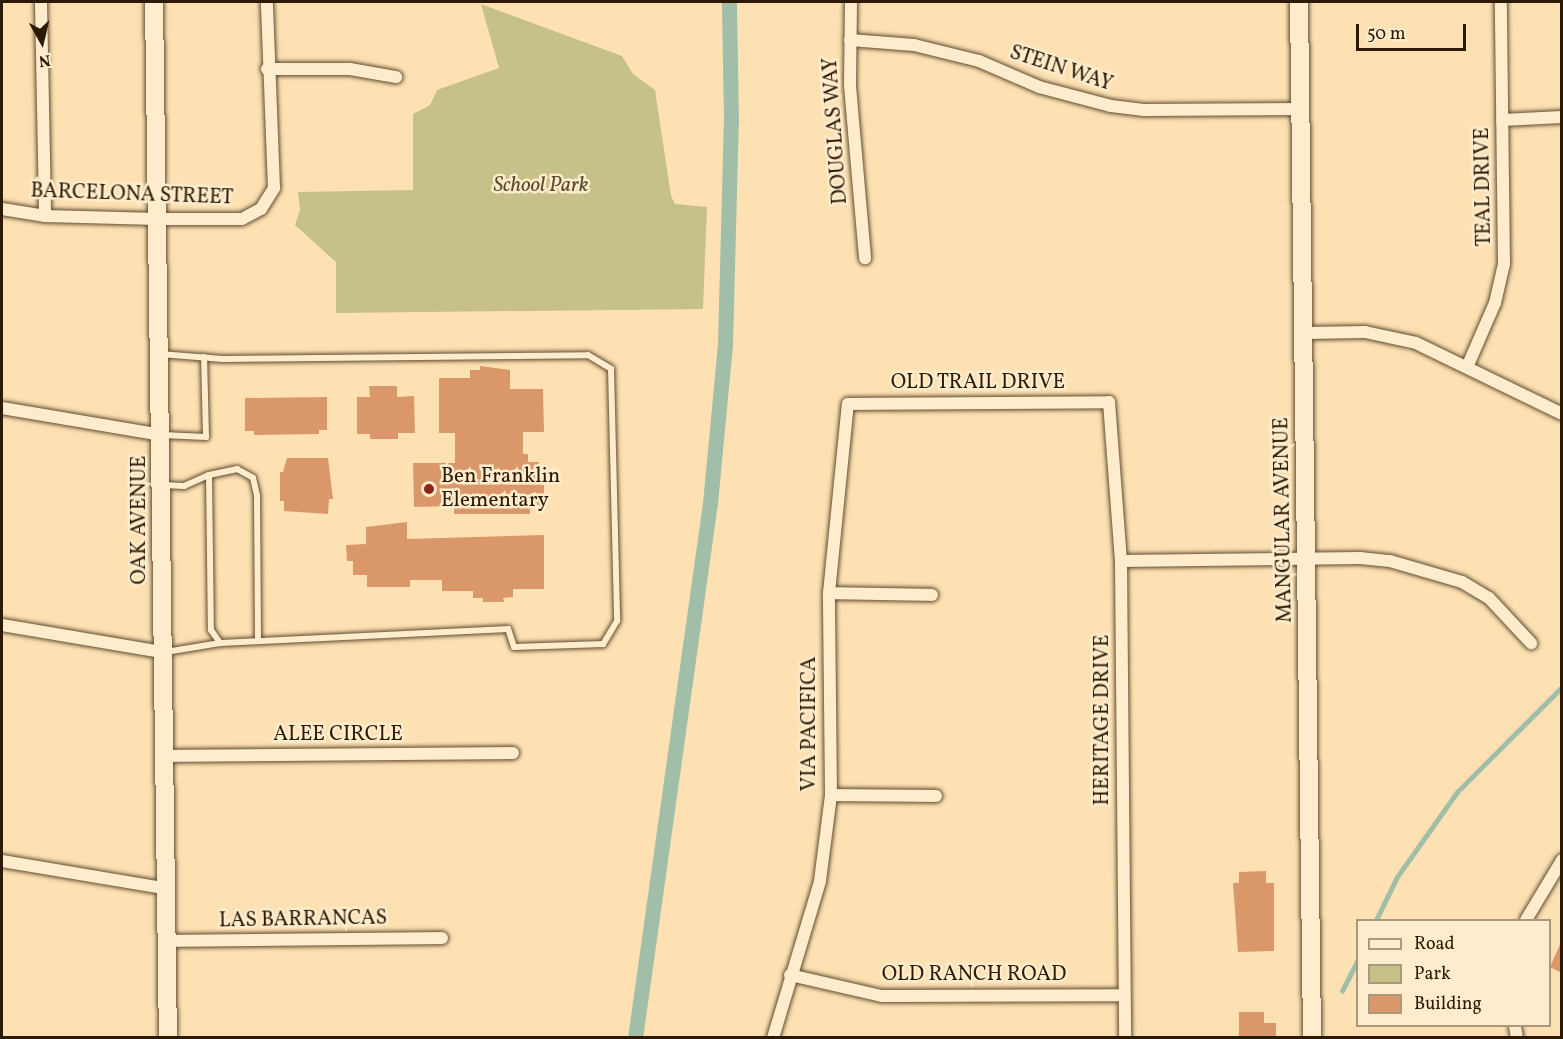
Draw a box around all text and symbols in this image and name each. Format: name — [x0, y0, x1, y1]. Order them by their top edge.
north arrow — [12, 12, 72, 72]
scale bar — [1359, 12, 1468, 50]
text: 50 m — [1367, 22, 1406, 47]
street label: STEIN WAY — [1006, 40, 1116, 98]
text: N — [37, 48, 52, 72]
street label: DOUGLAS WAY — [818, 56, 854, 206]
street label: TEAL DRIVE — [1470, 127, 1498, 247]
park label: School Park — [493, 173, 589, 199]
street label: BARCELONA STREET — [30, 179, 234, 211]
street label: OLD TRAIL DRIVE — [890, 370, 1066, 396]
street label: MANGULAR AVENUE — [1270, 417, 1298, 623]
street label: OAK AVENUE — [127, 455, 153, 585]
place label: Ben Franklin Elementary — [441, 464, 560, 514]
marker: Ben Franklin Elementary — [422, 482, 436, 496]
street label: HERITAGE DRIVE — [1090, 634, 1116, 806]
street label: VIA PACIFICA — [797, 657, 823, 791]
street label: ALEE CIRCLE — [273, 722, 403, 748]
street label: LAS BARRANCAS — [219, 906, 387, 934]
legend — [1356, 919, 1551, 1027]
text: Road — [1414, 932, 1455, 957]
street label: OLD RANCH ROAD — [882, 962, 1066, 988]
text: Park — [1414, 962, 1451, 987]
text: Building — [1414, 992, 1482, 1017]

